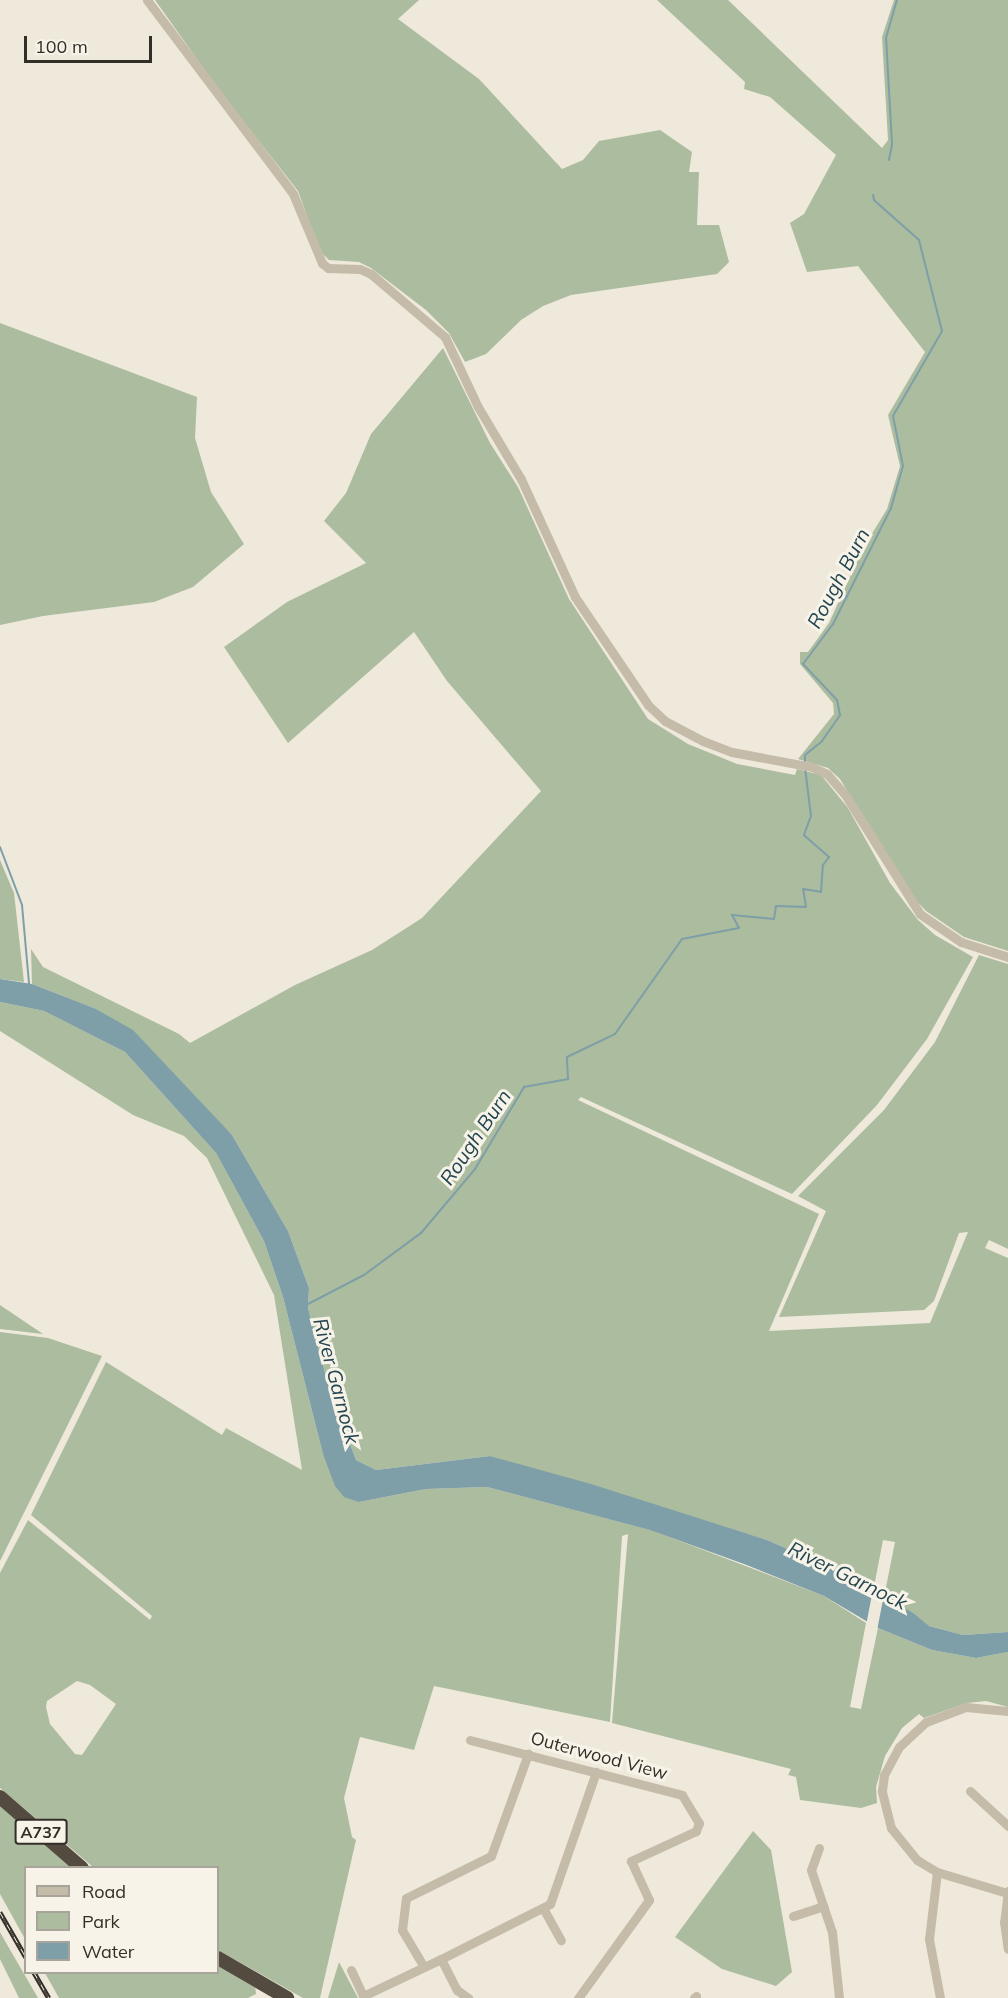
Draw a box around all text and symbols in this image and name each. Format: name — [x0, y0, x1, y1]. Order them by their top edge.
scale bar — [27, 24, 154, 62]
text: 100 m — [35, 35, 88, 58]
water label: Rough Burn — [802, 524, 874, 632]
water label: Rough Burn — [434, 1085, 516, 1189]
water label: River Garnock — [309, 1315, 365, 1447]
water label: River Garnock — [784, 1536, 912, 1614]
street label: Outerwood View — [528, 1727, 670, 1785]
road number: A737 — [14, 1819, 68, 1845]
legend — [24, 1866, 219, 1974]
text: Road — [82, 1880, 126, 1903]
text: Park — [82, 1910, 120, 1933]
text: Water — [82, 1940, 134, 1963]

